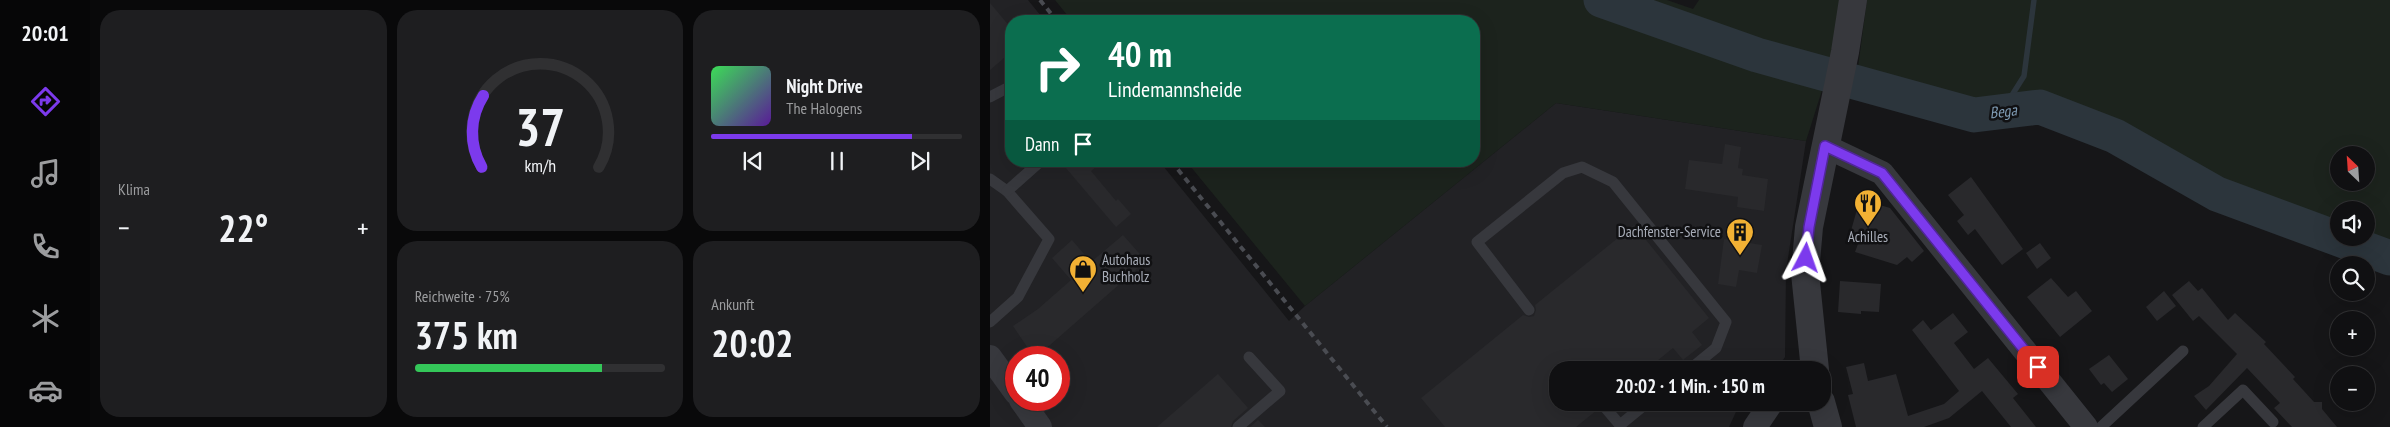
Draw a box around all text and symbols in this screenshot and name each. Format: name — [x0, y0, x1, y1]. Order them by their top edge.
text: 20:01 — [21, 19, 69, 47]
text: 40 m — [1108, 31, 1172, 77]
icon: right — [1025, 35, 1090, 100]
text: Night Drive — [786, 74, 863, 98]
text: Lindemannsheide — [1108, 75, 1242, 103]
icon: directions — [28, 84, 63, 119]
text: 37 — [515, 93, 565, 160]
text: The Halogens — [786, 98, 862, 118]
water label: Bega — [1988, 99, 2019, 123]
icon: arrive — [1069, 130, 1097, 158]
text: Dann — [1025, 132, 1059, 156]
north arrow — [2330, 146, 2375, 191]
map controls — [2330, 146, 2375, 411]
icon: previous — [739, 147, 767, 175]
icon: pause — [823, 147, 851, 175]
icon: next — [906, 147, 934, 175]
text: km/h — [524, 154, 556, 177]
icon: music — [28, 156, 63, 191]
text: Klima — [118, 179, 150, 199]
restaurant icon: Achilles — [1853, 188, 1883, 227]
button: sound — [2330, 201, 2375, 246]
text: 22° — [218, 203, 268, 252]
text: − — [118, 209, 130, 246]
text: + — [357, 209, 369, 246]
building icon: Dachfenster-Service — [1725, 217, 1755, 256]
place label: Dachfenster-Service — [1618, 222, 1721, 241]
place label: Achilles — [1848, 227, 1888, 246]
icon: phone — [28, 229, 63, 264]
position arrow — [1779, 231, 1831, 283]
place label: Autohaus Buchholz — [1102, 250, 1150, 286]
shop icon: Autohaus Buchholz — [1068, 254, 1098, 293]
button: search — [2330, 256, 2375, 301]
text: Reichweite · 75% — [415, 286, 510, 306]
text: Ankunft — [711, 294, 754, 314]
icon: climate — [28, 301, 63, 336]
text: 375 km — [415, 310, 518, 359]
button: + — [2330, 311, 2375, 356]
text: 20:02 — [711, 318, 794, 367]
speed limit sign: 40 — [1005, 346, 1070, 411]
pin — [2017, 346, 2059, 388]
icon: arrive — [2024, 353, 2052, 381]
button: − — [2330, 366, 2375, 411]
icon: car — [28, 373, 63, 408]
text: 20:02 · 1 Min. · 150 m — [1615, 374, 1765, 398]

